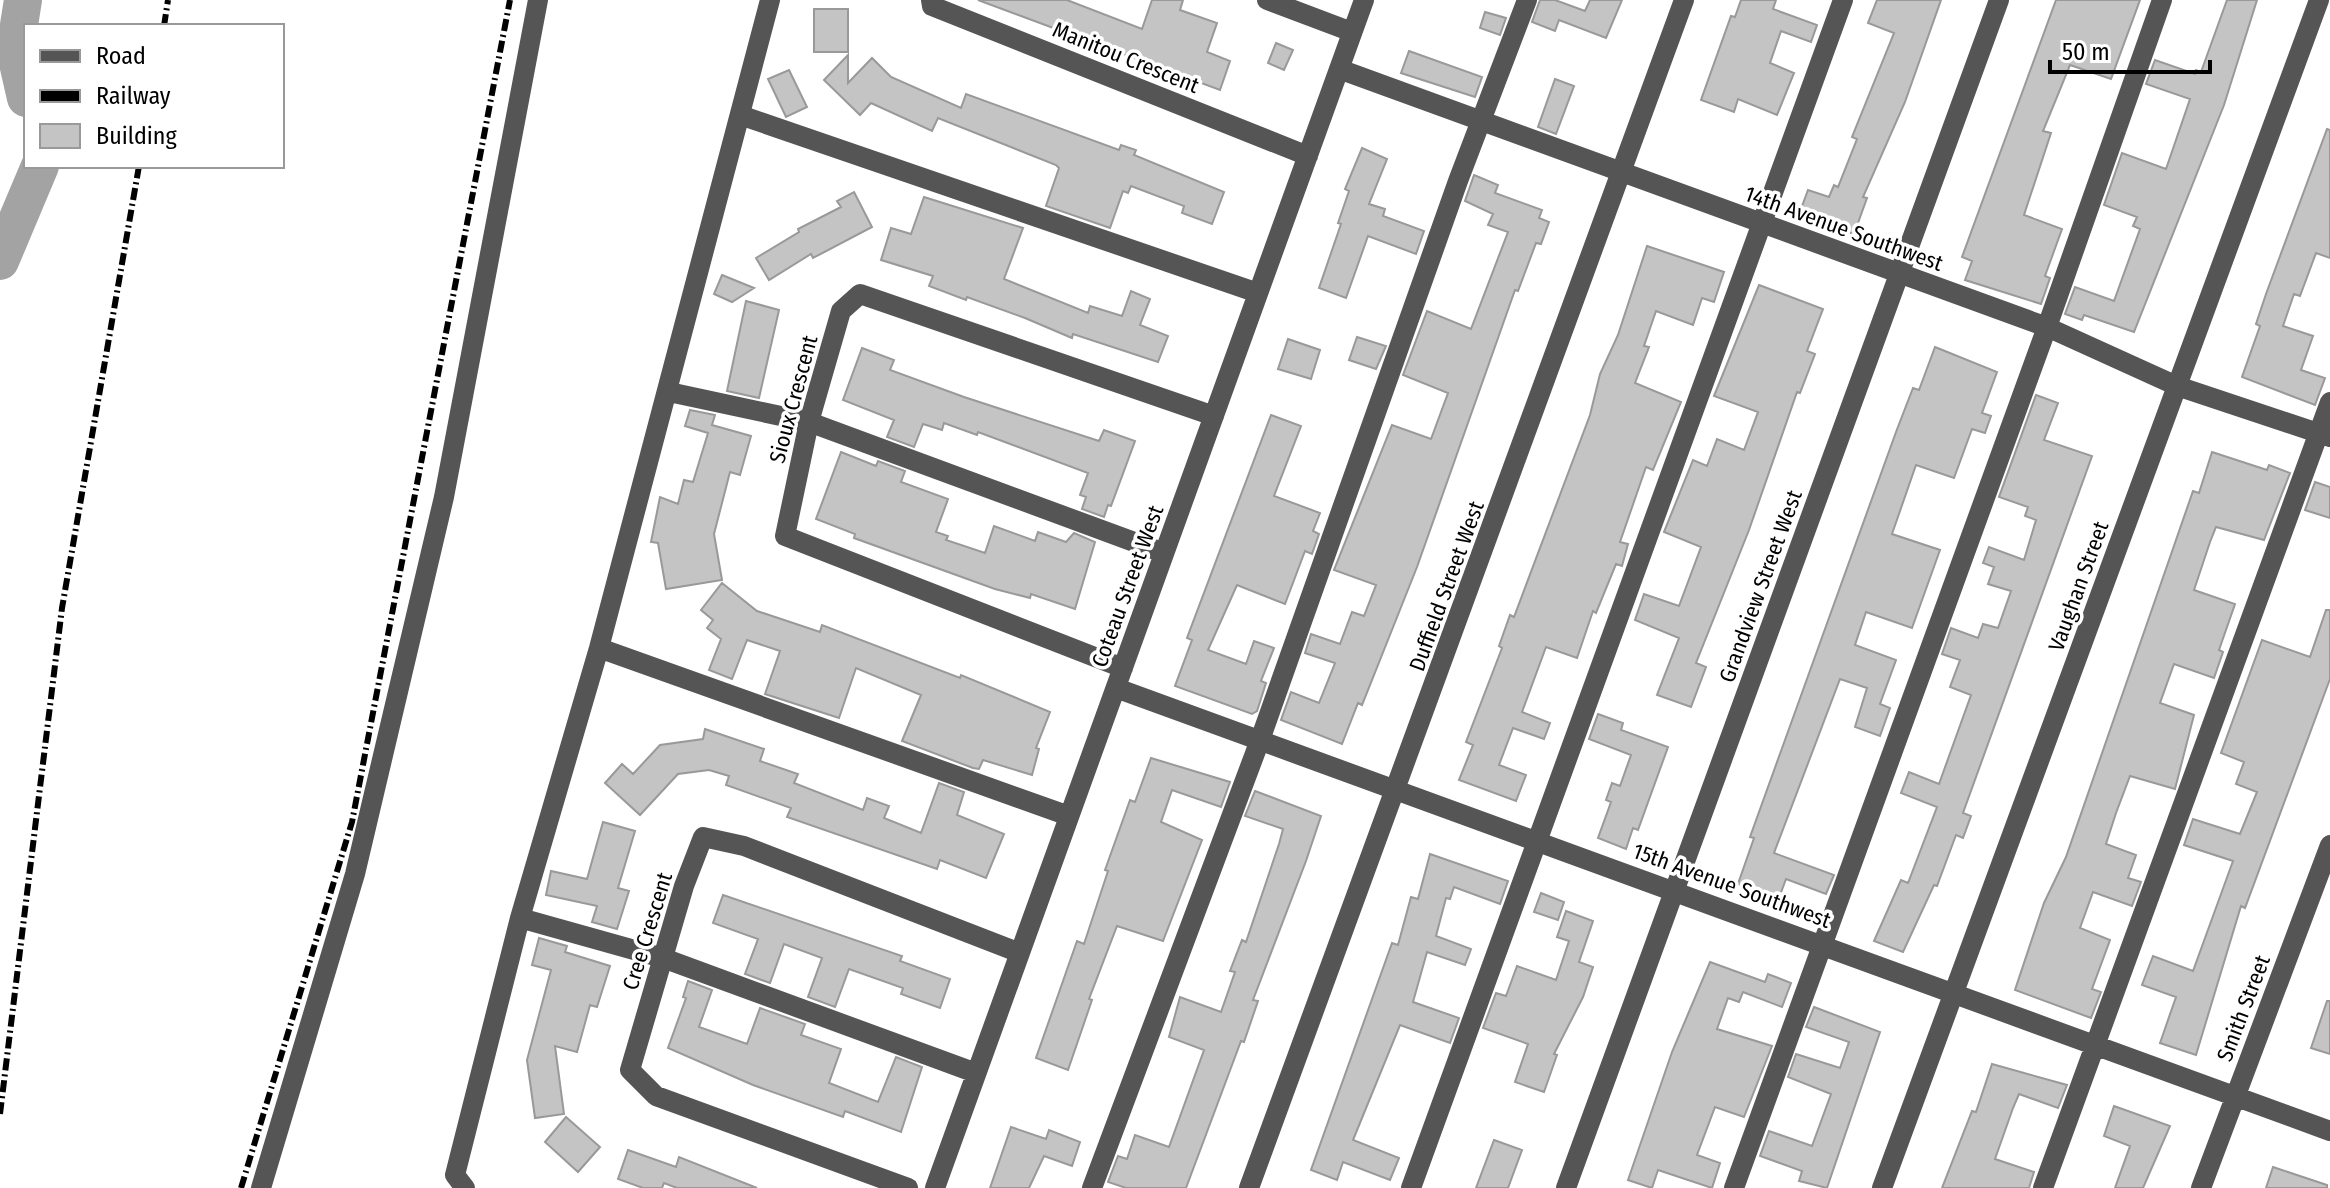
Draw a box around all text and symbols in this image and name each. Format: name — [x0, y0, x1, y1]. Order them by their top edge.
street label: Manitou Crescent — [1049, 16, 1204, 99]
legend — [24, 24, 284, 168]
scale bar — [2050, 24, 2210, 74]
text: 50 m — [2062, 38, 2110, 66]
text: Road — [96, 42, 146, 70]
text: Railway — [96, 82, 171, 110]
text: Building — [96, 122, 178, 150]
street label: 14th Avenue Southwest — [1741, 180, 1947, 277]
street label: Sioux Crescent — [763, 332, 824, 466]
street label: Grandview Street West — [1713, 486, 1808, 686]
street label: Duffield Street West — [1403, 497, 1490, 675]
street label: Coteau Street West — [1086, 501, 1170, 671]
street label: Vaughan Street — [2042, 517, 2115, 655]
street label: 15th Avenue Southwest — [1629, 837, 1835, 934]
street label: Cree Crescent — [617, 868, 678, 993]
street label: Smith Street — [2211, 951, 2276, 1065]

